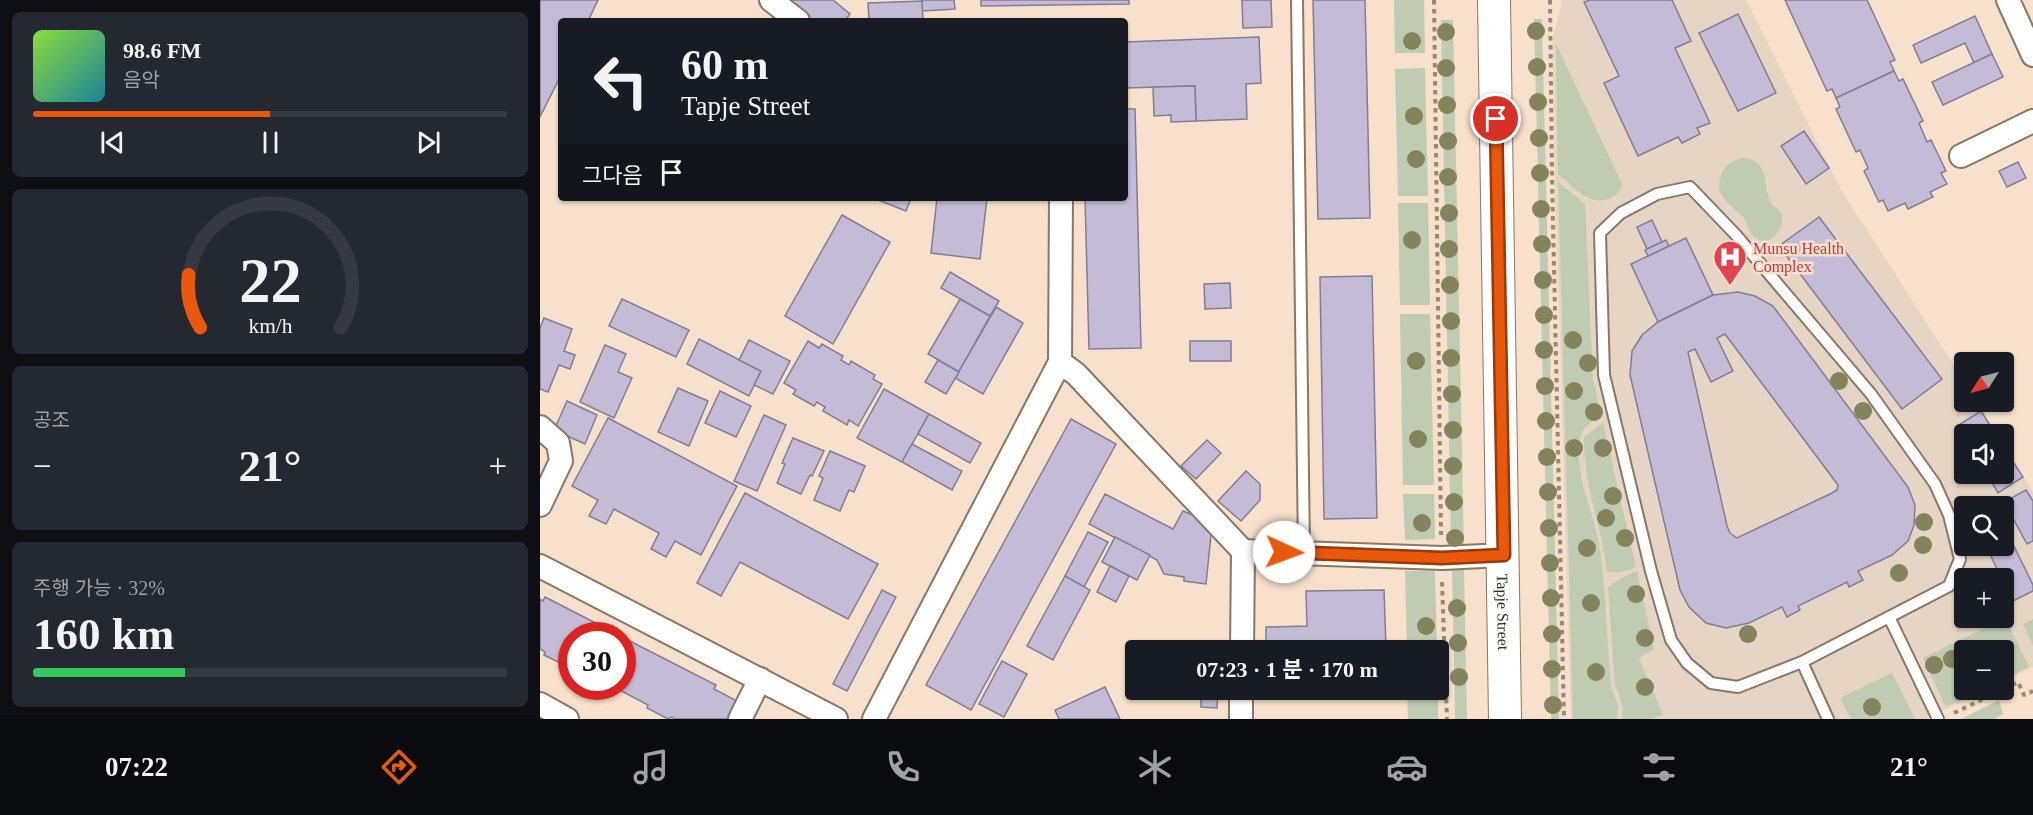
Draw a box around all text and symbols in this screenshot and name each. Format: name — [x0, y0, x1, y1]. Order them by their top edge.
text: 98.6 FM — [123, 38, 201, 63]
icon: left — [582, 42, 660, 120]
text: 60 m — [681, 42, 769, 88]
text: 음악 — [123, 69, 160, 91]
text: Tapje Street — [681, 91, 810, 121]
pin — [1470, 93, 1521, 144]
icon: arrive — [1479, 102, 1512, 135]
icon: previous — [96, 126, 129, 159]
icon: pause — [254, 126, 287, 159]
icon: next — [412, 126, 445, 159]
icon: arrive — [655, 156, 688, 189]
text: 그다음 — [582, 163, 643, 188]
hospital icon: Munsu Health Complex — [1712, 239, 1748, 286]
place label: Munsu Health Complex — [1753, 240, 1844, 276]
text: 22 — [239, 246, 301, 315]
text: km/h — [248, 315, 292, 339]
north arrow — [1954, 352, 2014, 412]
map controls — [1954, 352, 2014, 700]
text: 공조 — [33, 409, 70, 431]
button: sound — [1954, 424, 2014, 484]
text: 21° — [239, 441, 302, 491]
text: − — [33, 448, 52, 484]
text: + — [488, 448, 507, 484]
button: search — [1954, 496, 2014, 556]
position arrow — [1252, 520, 1316, 584]
button: + — [1954, 568, 2014, 628]
street label: Tapje Street — [1493, 573, 1512, 651]
text: 주행 가능 · 32% — [33, 577, 165, 599]
text: 160 km — [33, 609, 174, 659]
speed limit sign: 30 — [558, 622, 636, 700]
button: − — [1954, 640, 2014, 700]
text: 07:23 · 1 분 · 170 m — [1196, 657, 1378, 682]
icon: directions — [378, 746, 420, 788]
icon: music — [630, 746, 672, 788]
icon: phone — [882, 746, 924, 788]
icon: climate — [1134, 746, 1176, 788]
icon: car — [1386, 746, 1428, 788]
icon: filters — [1638, 746, 1680, 788]
text: 07:22 — [105, 752, 168, 782]
text: 21° — [1890, 752, 1928, 782]

